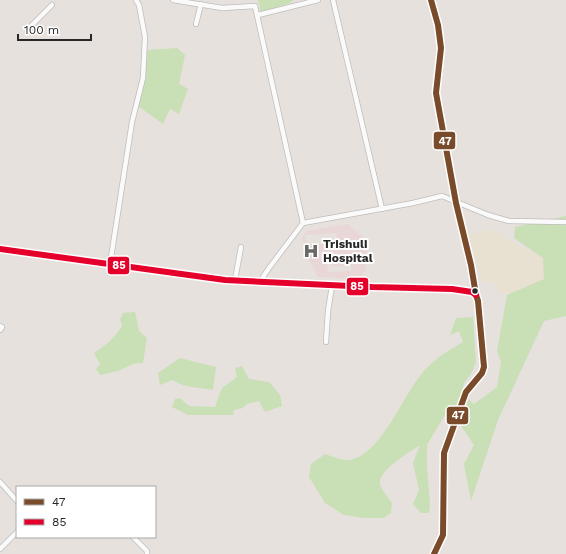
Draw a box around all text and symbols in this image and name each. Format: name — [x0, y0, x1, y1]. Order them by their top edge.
scale bar — [18, 16, 91, 42]
text: 100 m — [24, 23, 59, 37]
line badge: 47 — [433, 131, 456, 150]
text: 47 — [438, 135, 452, 148]
place label: Trishuli Hospital — [323, 237, 373, 265]
hospital icon: Trishuli Hospital — [302, 242, 320, 260]
line badge: 85 — [107, 256, 130, 275]
text: 85 — [112, 259, 126, 272]
line badge: 85 — [346, 277, 369, 296]
text: 85 — [350, 280, 364, 293]
unlabelled marker — [470, 286, 480, 296]
line badge: 47 — [446, 406, 469, 425]
text: 47 — [451, 409, 465, 422]
legend — [16, 486, 156, 538]
text: 47 — [52, 495, 66, 509]
text: 85 — [52, 515, 66, 529]

